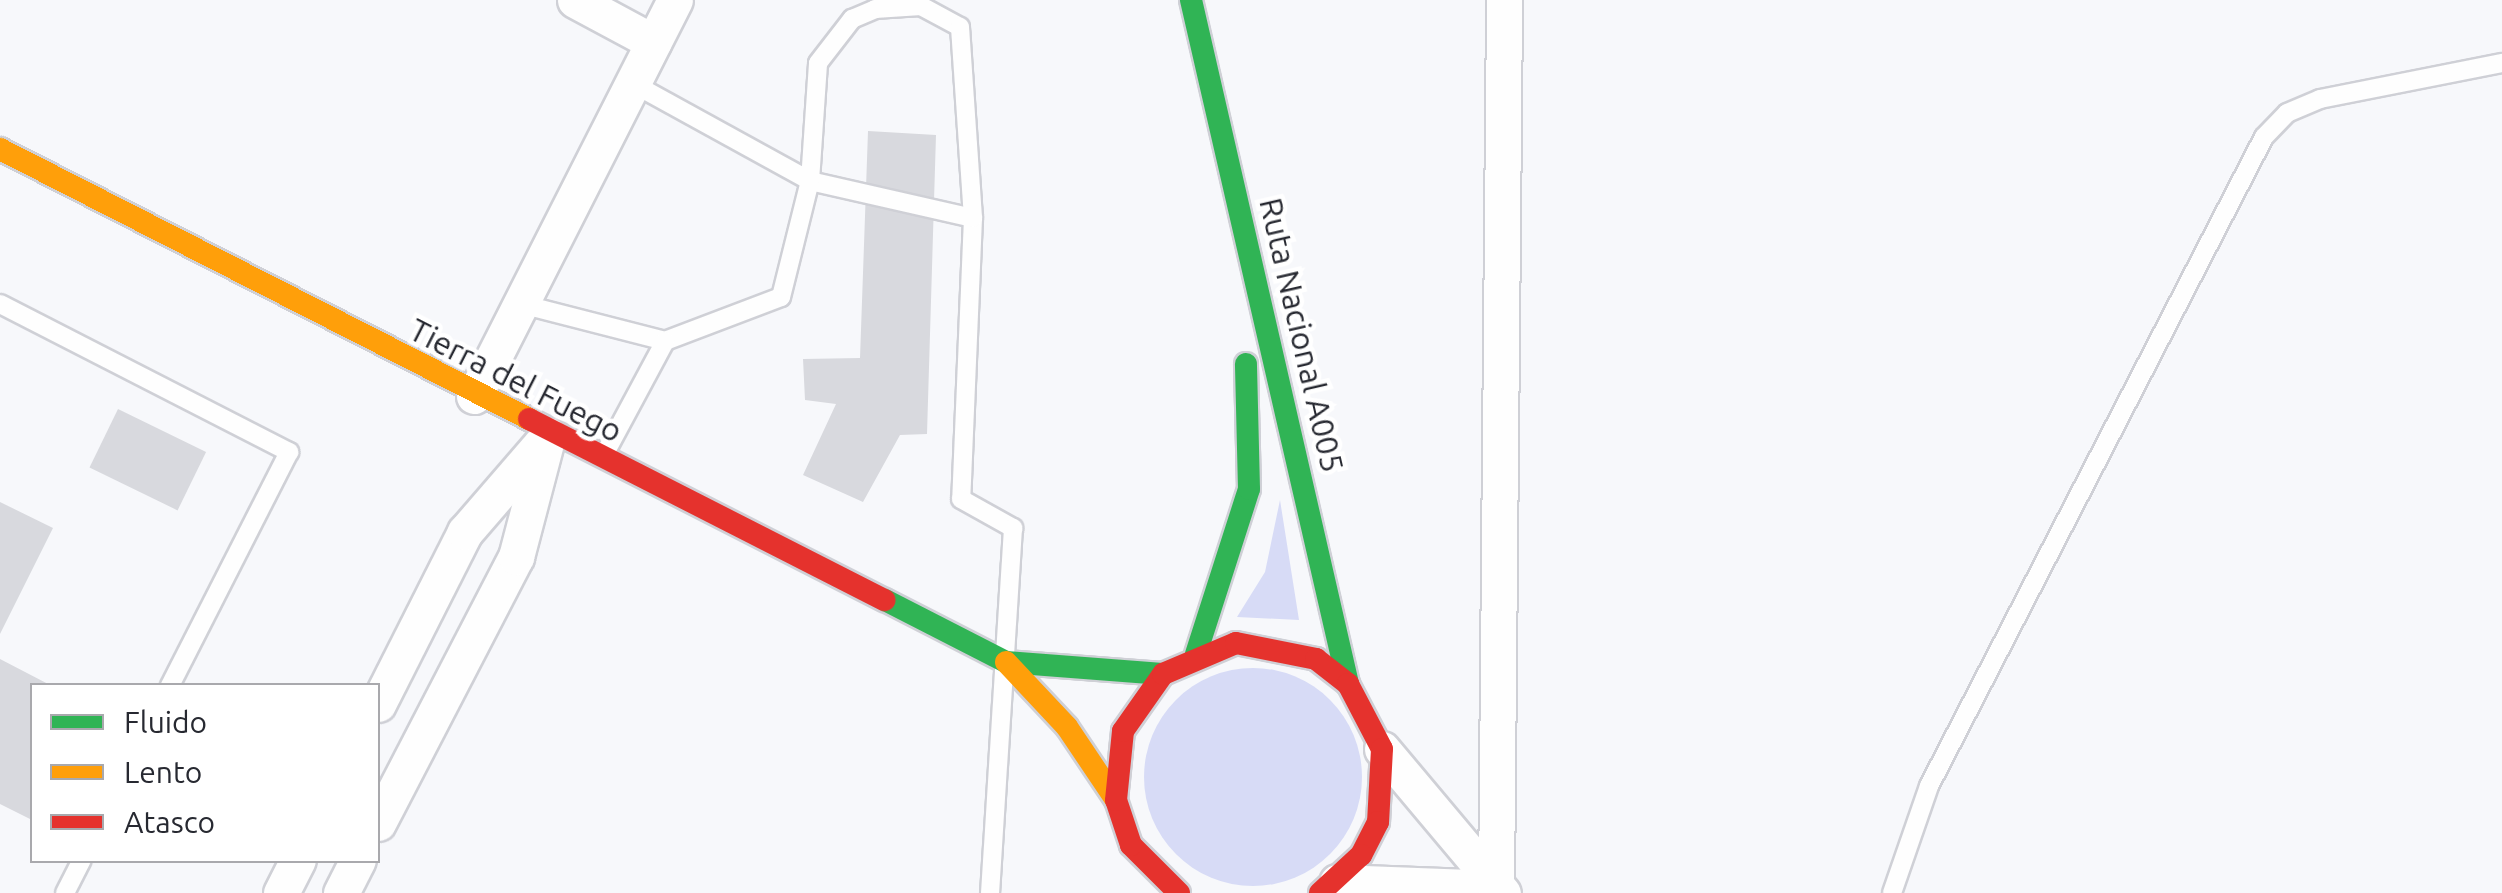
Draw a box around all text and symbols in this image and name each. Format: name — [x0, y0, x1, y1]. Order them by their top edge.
street label: Ruta Nacional A005 — [1252, 194, 1352, 476]
street label: Tierra del Fuego — [403, 310, 629, 450]
legend — [30, 683, 380, 863]
text: Fluido — [124, 705, 207, 739]
text: Lento — [124, 755, 202, 789]
text: Atasco — [124, 805, 215, 839]

